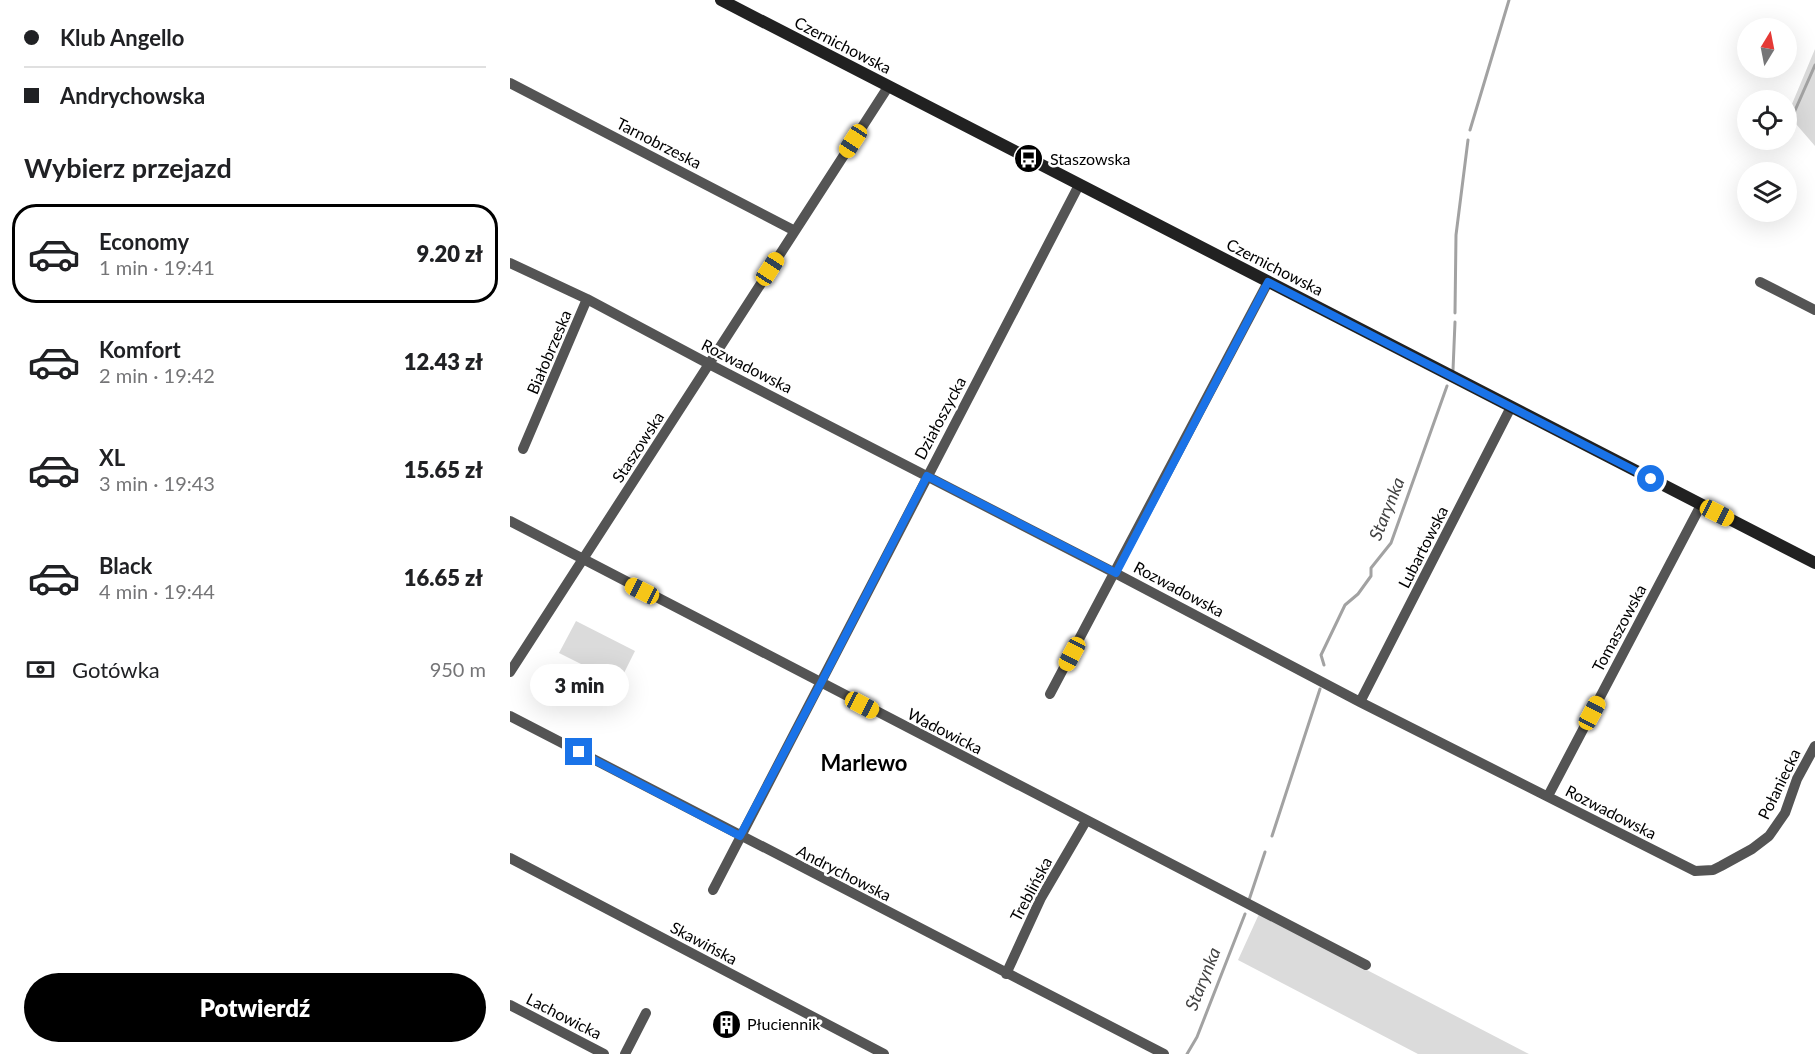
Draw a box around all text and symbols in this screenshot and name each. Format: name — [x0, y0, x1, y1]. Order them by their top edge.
street label: Czernichowska — [792, 12, 895, 77]
north arrow — [1737, 18, 1797, 78]
map controls — [1737, 18, 1797, 222]
text: Klub Angello — [60, 24, 184, 51]
text: Andrychowska — [60, 82, 205, 109]
button: locate — [1737, 90, 1797, 150]
street label: Tarnobrzeska — [614, 113, 705, 172]
car — [836, 121, 870, 161]
bus stop icon: Staszowska — [1013, 143, 1045, 175]
place label: Staszowska — [1050, 149, 1130, 168]
text: Wybierz przejazd — [24, 151, 232, 184]
button: layers — [1737, 162, 1797, 222]
icon: car — [27, 227, 81, 281]
text: Economy — [99, 228, 189, 255]
street label: Czernichowska — [1224, 234, 1327, 299]
text: 9.20 zł — [416, 240, 483, 267]
car — [753, 249, 787, 289]
text: 1 min · 19:41 — [99, 255, 215, 279]
street label: Białobrzeska — [522, 307, 575, 397]
icon: car — [27, 335, 81, 389]
street label: Rozwadowska — [699, 335, 796, 397]
text: Komfort — [99, 336, 181, 363]
text: 12.43 zł — [404, 348, 483, 375]
text: 2 min · 19:42 — [99, 363, 215, 387]
street label: Działoszycka — [910, 373, 969, 462]
street label: Staszowska — [608, 408, 667, 486]
icon: car — [27, 443, 81, 497]
text: XL — [99, 444, 125, 471]
text: 15.65 zł — [404, 456, 483, 483]
route start — [1637, 465, 1664, 492]
text: 3 min · 19:43 — [99, 471, 215, 495]
water label: Starynka — [1364, 474, 1409, 543]
car — [1697, 497, 1737, 529]
street label: Lubartowska — [1394, 503, 1451, 591]
icon: car — [27, 551, 81, 605]
text: Black — [99, 552, 152, 579]
street label: Rozwadowska — [1131, 557, 1228, 620]
text: 16.65 zł — [404, 564, 483, 591]
car — [622, 575, 662, 607]
text: 4 min · 19:44 — [99, 579, 215, 603]
street label: Tomaszowska — [1588, 581, 1650, 675]
car — [1056, 634, 1088, 674]
icon: cash — [24, 653, 57, 686]
text: Gotówka — [72, 656, 160, 683]
text: 950 m — [430, 657, 486, 681]
callout: 3 min — [530, 665, 628, 707]
text: 3 min — [555, 673, 604, 697]
car — [842, 689, 882, 721]
car — [1576, 693, 1608, 733]
street label: Wadowicka — [905, 704, 986, 758]
route end — [565, 738, 592, 765]
street label: Połaniecka — [1753, 745, 1804, 822]
district label: Marlewo — [820, 749, 908, 776]
street label: Rozwadowska — [1563, 781, 1660, 843]
street label: Andrychowska — [794, 841, 895, 905]
street label: Treblińska — [1006, 853, 1055, 924]
street label: Skawińska — [668, 917, 741, 968]
water label: Starynka — [1180, 944, 1225, 1013]
button: Potwierdź — [24, 973, 486, 1042]
street label: Lachowicka — [523, 989, 605, 1043]
building icon: Płuciennik — [710, 1008, 742, 1040]
place label: Płuciennik — [747, 1014, 821, 1033]

